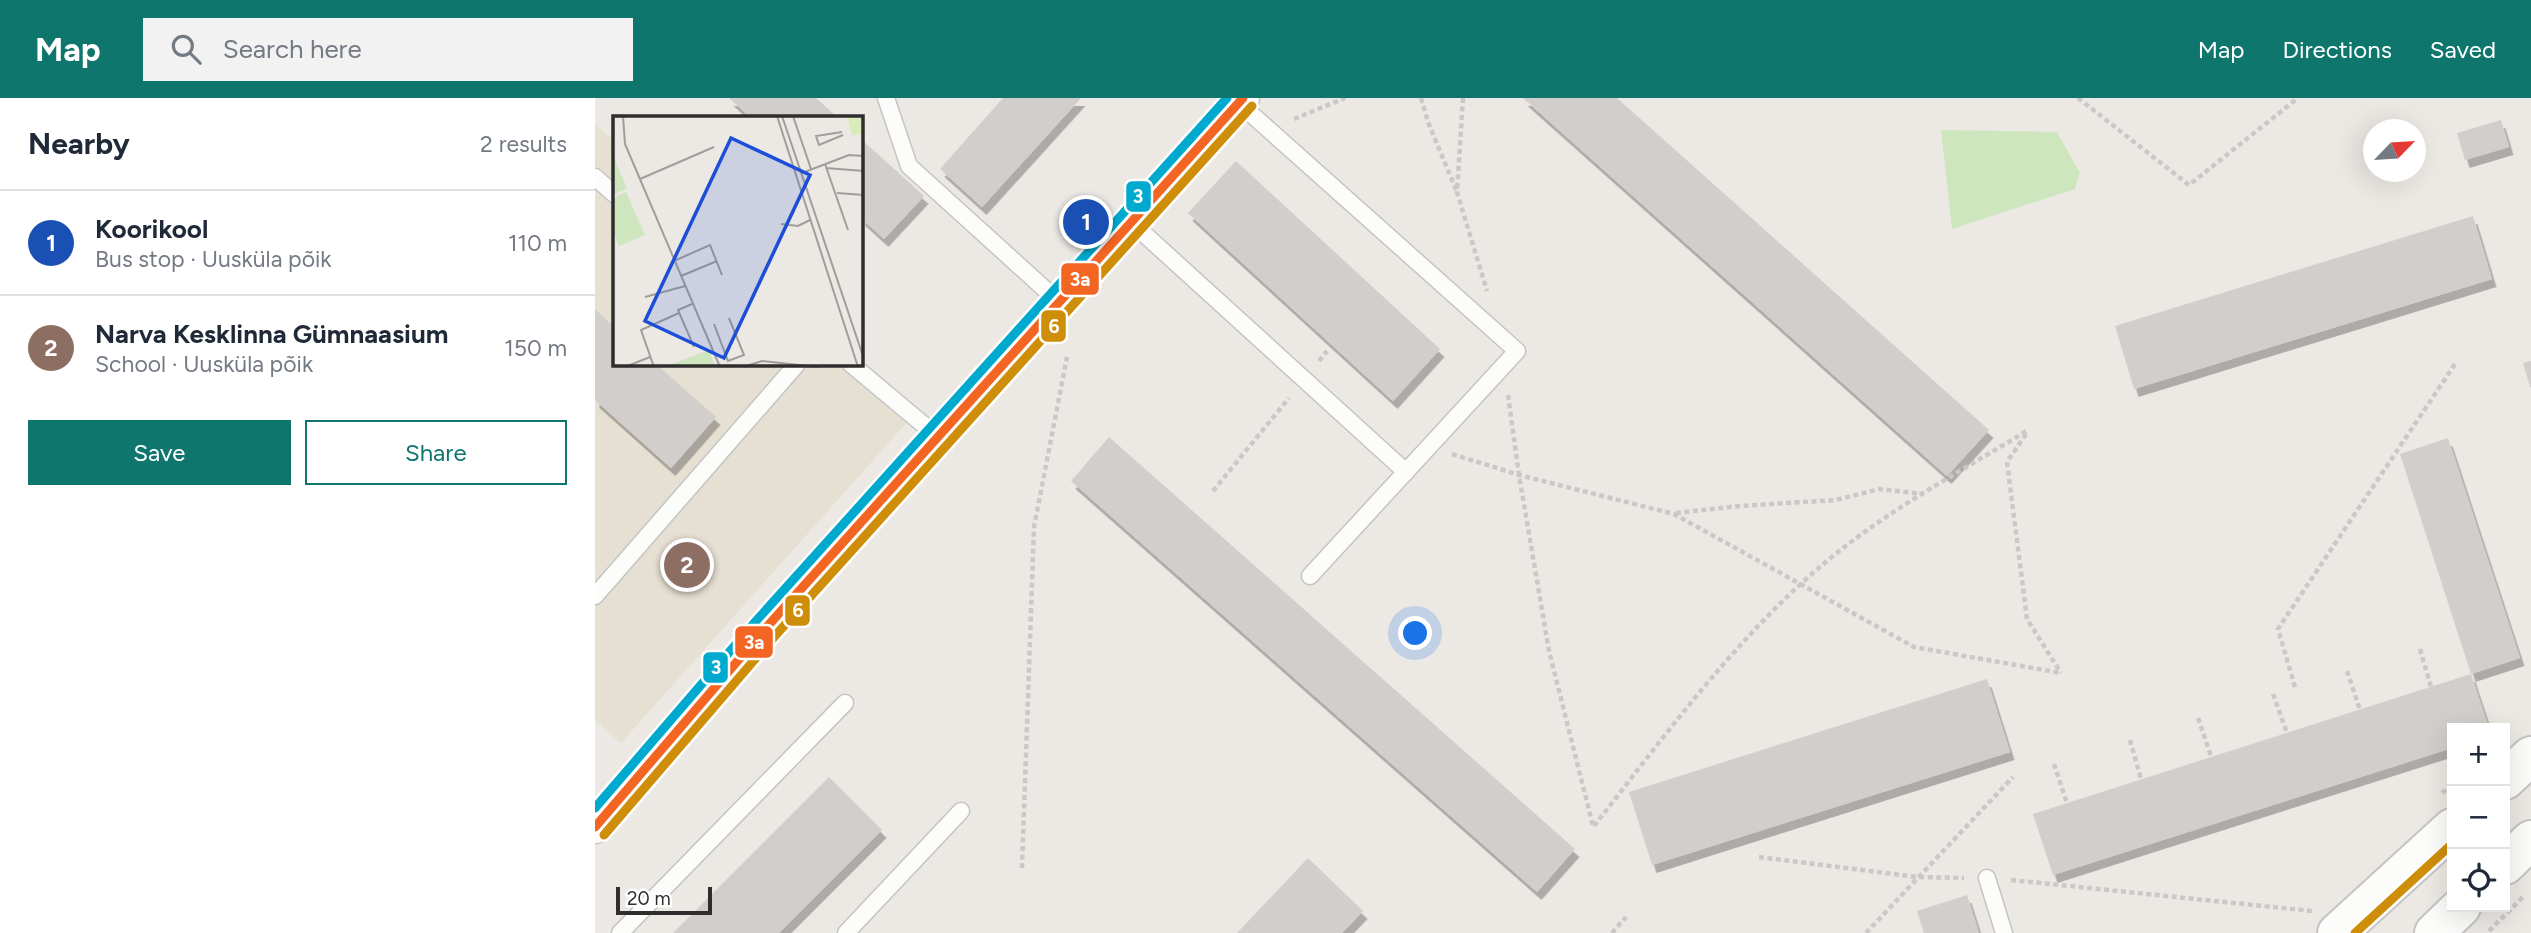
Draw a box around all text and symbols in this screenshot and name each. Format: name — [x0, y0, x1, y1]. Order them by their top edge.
search box — [143, 18, 633, 81]
text: Map — [35, 30, 101, 69]
icon: search — [167, 30, 205, 68]
text: Search here — [223, 33, 362, 65]
text: Map — [2198, 35, 2244, 64]
text: Directions — [2282, 35, 2392, 64]
text: Saved — [2430, 35, 2496, 64]
inset map — [613, 116, 863, 366]
north arrow — [2363, 119, 2426, 182]
text: Nearby — [28, 125, 130, 162]
text: 2 results — [480, 130, 567, 158]
line badge: 3 — [1125, 180, 1152, 213]
text: 3 — [1133, 185, 1143, 208]
pin: 1 — [1063, 196, 1109, 248]
text: Koorikool — [95, 213, 208, 245]
text: 1 — [46, 229, 56, 257]
text: 110 m — [508, 229, 567, 257]
text: Bus stop · Uusküla põik — [95, 245, 331, 273]
line badge: 3a — [1060, 262, 1100, 296]
text: 3a — [1070, 268, 1090, 291]
line badge: 6 — [1040, 309, 1067, 343]
text: 6 — [1048, 315, 1060, 338]
text: Narva Kesklinna Gümnaasium — [95, 318, 448, 350]
text: 2 — [44, 334, 58, 362]
text: 150 m — [504, 334, 567, 362]
text: School · Uusküla põik — [95, 350, 313, 378]
button: Save — [28, 420, 291, 485]
button: Share — [305, 420, 567, 485]
pin: 2 — [664, 539, 710, 591]
line badge: 6 — [784, 594, 811, 627]
text: 6 — [792, 599, 804, 622]
your location — [1398, 616, 1432, 650]
line badge: 3a — [734, 625, 774, 659]
text: 3a — [744, 631, 764, 654]
line badge: 3 — [702, 651, 729, 684]
text: 3 — [711, 656, 721, 679]
map controls — [2447, 723, 2510, 912]
button: + — [2447, 723, 2510, 786]
button: − — [2447, 786, 2510, 849]
button: locate — [2447, 849, 2510, 912]
scale bar — [616, 884, 712, 916]
text: 20 m — [627, 887, 671, 910]

